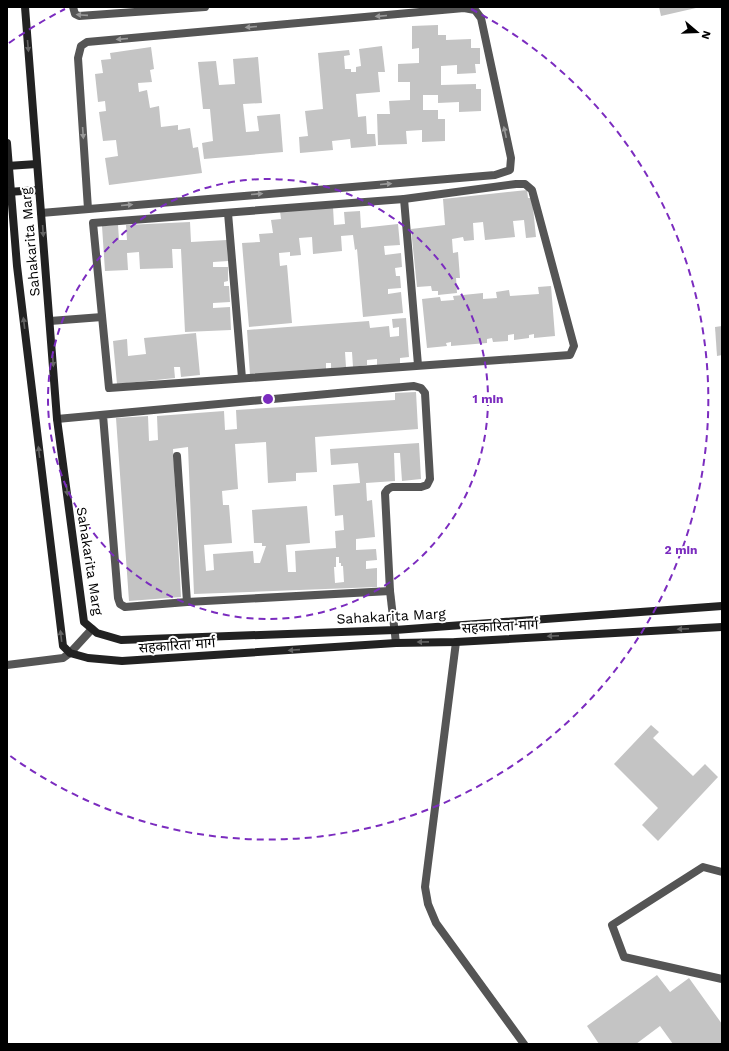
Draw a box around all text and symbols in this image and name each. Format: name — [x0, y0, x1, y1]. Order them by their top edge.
one-way arrow — [76, 11, 88, 18]
one-way arrow — [375, 12, 387, 19]
north arrow — [677, 12, 717, 52]
one-way arrow — [245, 24, 257, 30]
text: N — [699, 29, 713, 41]
one-way arrow — [116, 35, 128, 42]
one-way arrow — [24, 40, 31, 52]
one-way arrow — [502, 126, 508, 138]
one-way arrow — [80, 127, 87, 139]
one-way arrow — [380, 180, 392, 187]
street label: Sahakarita Marg — [17, 186, 43, 297]
one-way arrow — [251, 191, 263, 198]
one-way arrow — [121, 202, 133, 209]
one-way arrow — [39, 225, 46, 237]
one-way arrow — [21, 317, 27, 329]
one-way arrow — [49, 355, 56, 367]
centre of rings — [261, 392, 275, 406]
text: 1 min — [473, 392, 503, 406]
one-way arrow — [36, 446, 42, 458]
one-way arrow — [64, 484, 70, 496]
street label: Sahakarita Marg — [74, 506, 107, 617]
text: 2 min — [665, 543, 697, 557]
street label: Sahakarita Marg — [336, 605, 447, 627]
street label: सहकारिता मार्ग — [461, 616, 540, 636]
one-way arrow — [676, 626, 689, 632]
one-way arrow — [58, 630, 65, 643]
one-way arrow — [547, 633, 559, 640]
street label: सहकारिता मार्ग — [138, 634, 217, 656]
one-way arrow — [416, 639, 429, 645]
one-way arrow — [288, 646, 300, 653]

